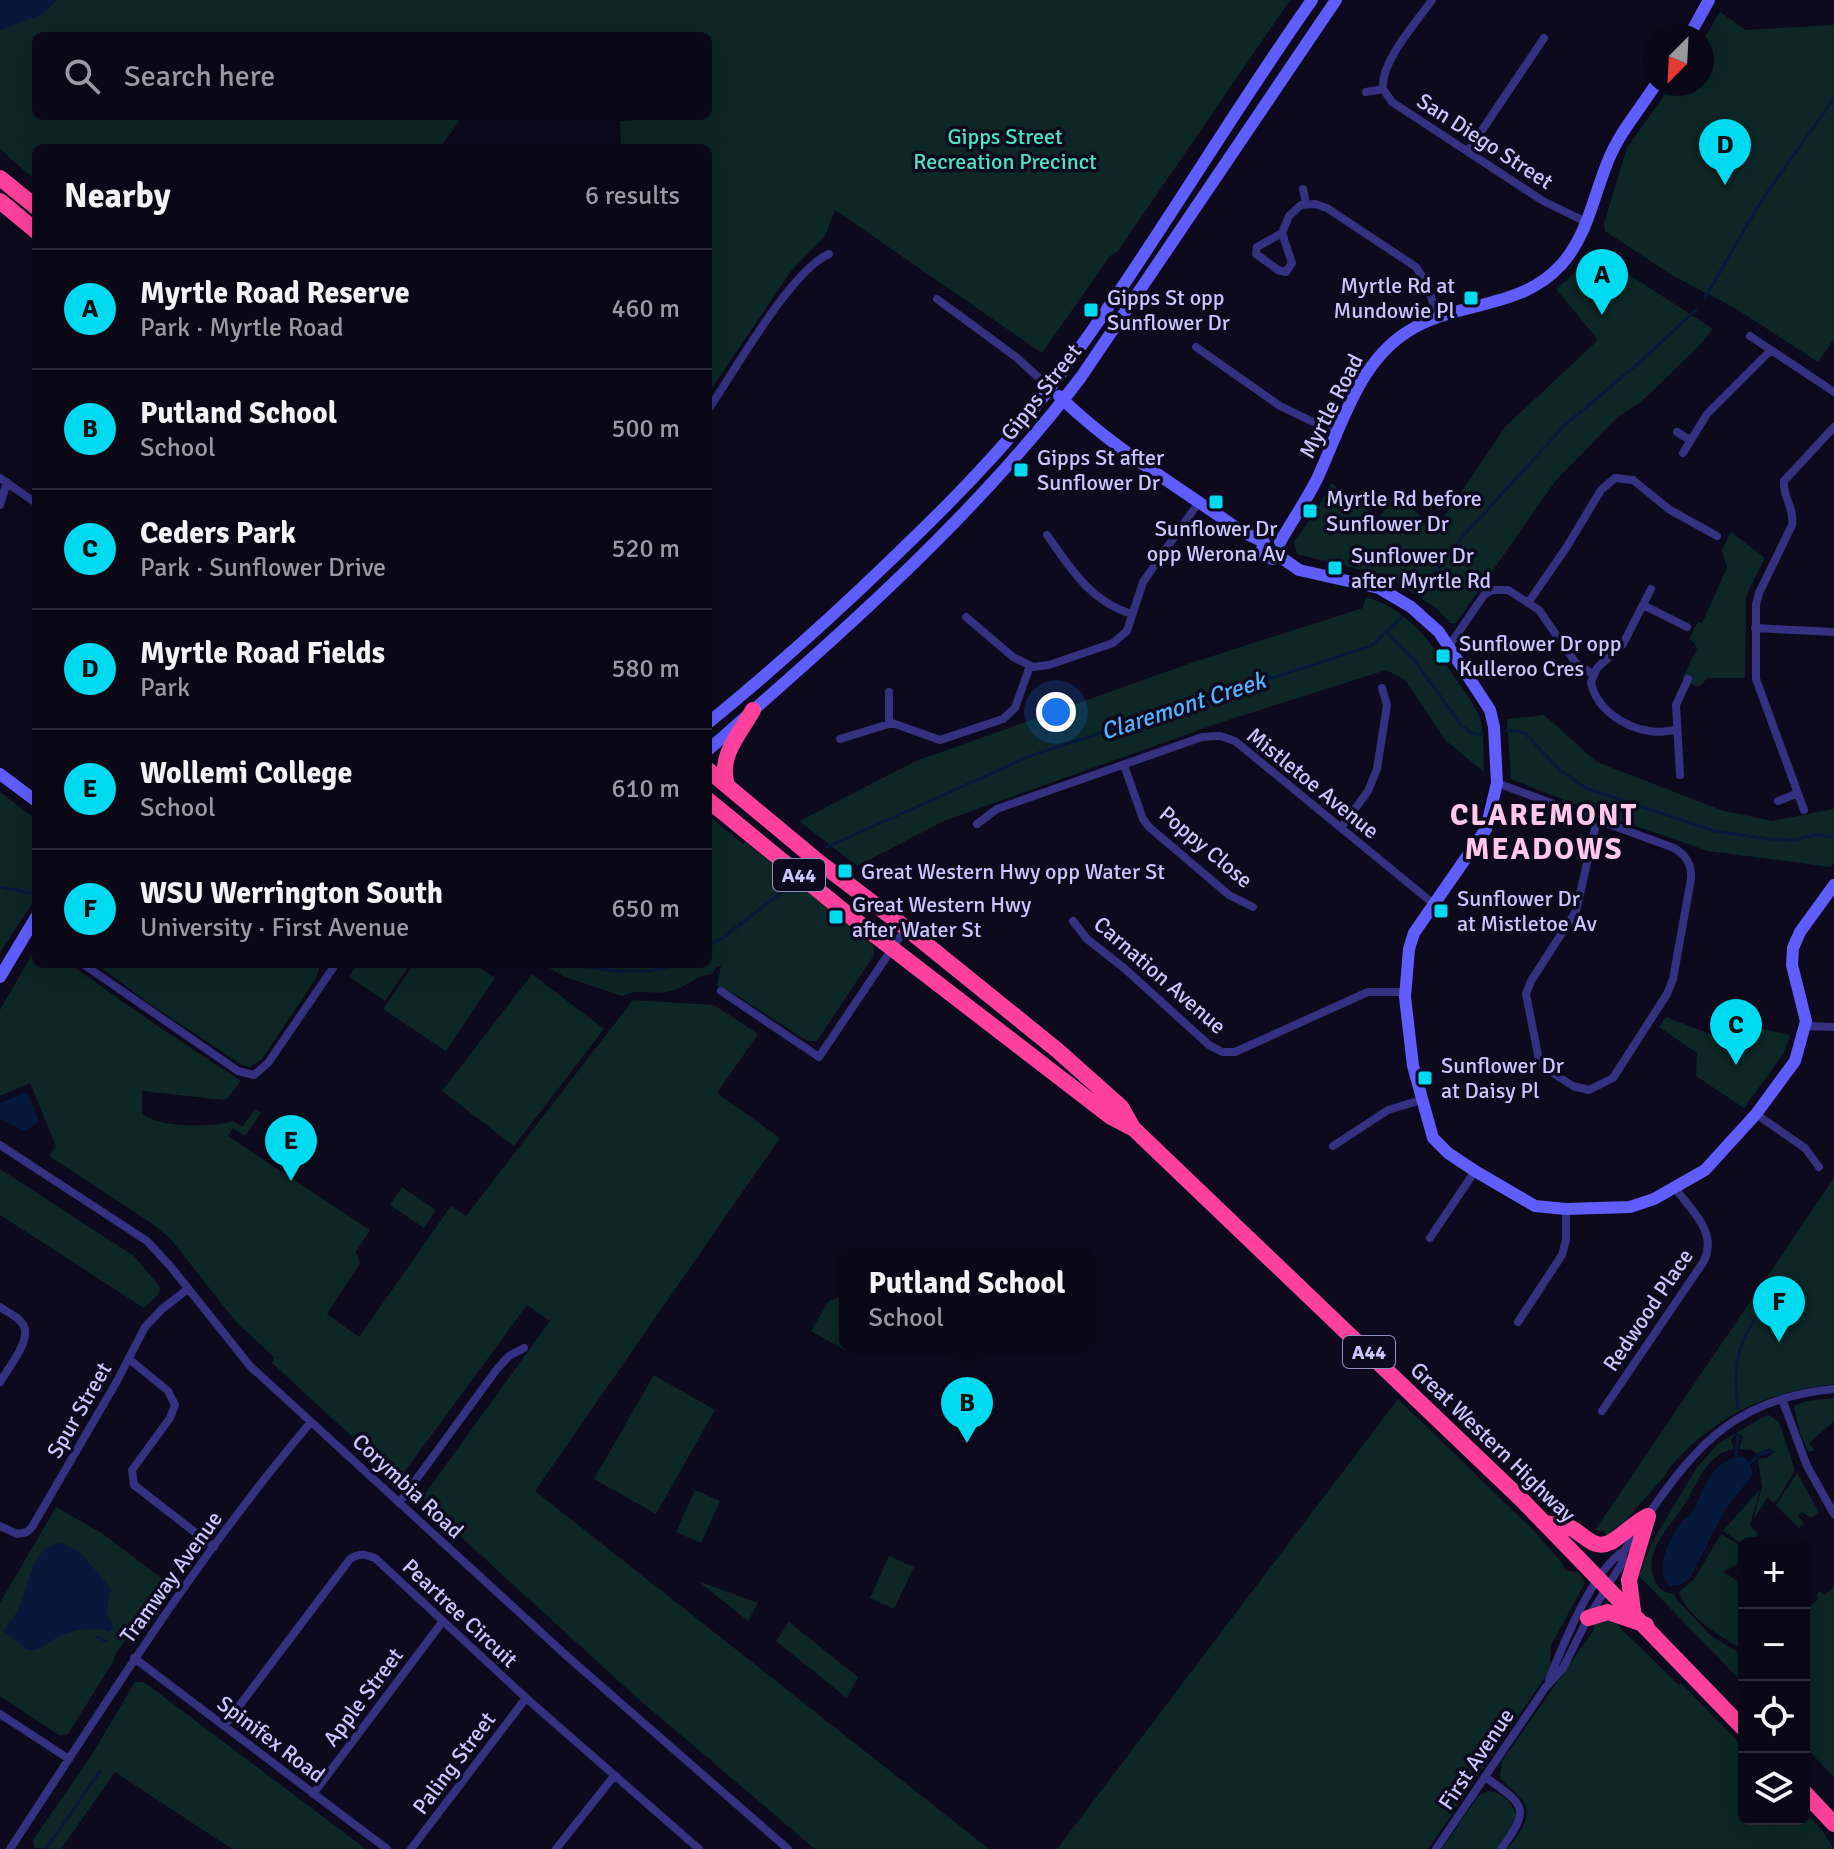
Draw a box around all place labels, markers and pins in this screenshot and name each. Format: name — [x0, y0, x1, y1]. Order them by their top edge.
pin: D — [1699, 119, 1751, 185]
pin: A — [1576, 249, 1628, 315]
place label: Myrtle Rd at Mundowie Pl — [1333, 272, 1455, 324]
place label: Gipps St opp Sunflower Dr — [1107, 284, 1230, 336]
marker: Myrtle Rd at Mundowie Pl — [1462, 289, 1480, 307]
marker: Gipps St opp Sunflower Dr — [1082, 301, 1100, 319]
place label: Gipps St after Sunflower Dr — [1037, 444, 1164, 496]
marker: Gipps St after Sunflower Dr — [1012, 461, 1030, 479]
place label: Myrtle Rd before Sunflower Dr — [1326, 485, 1482, 537]
marker: Sunflower Dr opp Werona Av — [1207, 493, 1225, 511]
marker: Myrtle Rd before Sunflower Dr — [1301, 502, 1319, 520]
place label: Sunflower Dr opp Werona Av — [1147, 515, 1285, 567]
place label: Sunflower Dr after Myrtle Rd — [1351, 542, 1491, 594]
marker: Sunflower Dr after Myrtle Rd — [1326, 559, 1344, 577]
place label: Sunflower Dr opp Kulleroo Cres — [1459, 630, 1621, 682]
marker: Sunflower Dr opp Kulleroo Cres — [1434, 647, 1452, 665]
place label: Great Western Hwy opp Water St — [861, 858, 1165, 885]
marker: Great Western Hwy opp Water St — [836, 862, 854, 880]
place label: Sunflower Dr at Mistletoe Av — [1457, 885, 1597, 937]
place label: Great Western Hwy after Water St — [852, 891, 1032, 943]
marker: Sunflower Dr at Mistletoe Av — [1432, 902, 1450, 920]
marker: Great Western Hwy after Water St — [827, 908, 845, 926]
pin: C — [1710, 999, 1762, 1065]
place label: Sunflower Dr at Daisy Pl — [1441, 1052, 1564, 1104]
marker: Sunflower Dr at Daisy Pl — [1416, 1069, 1434, 1087]
pin: E — [265, 1115, 317, 1181]
pin: F — [1753, 1276, 1805, 1342]
pin: B — [941, 1377, 993, 1443]

